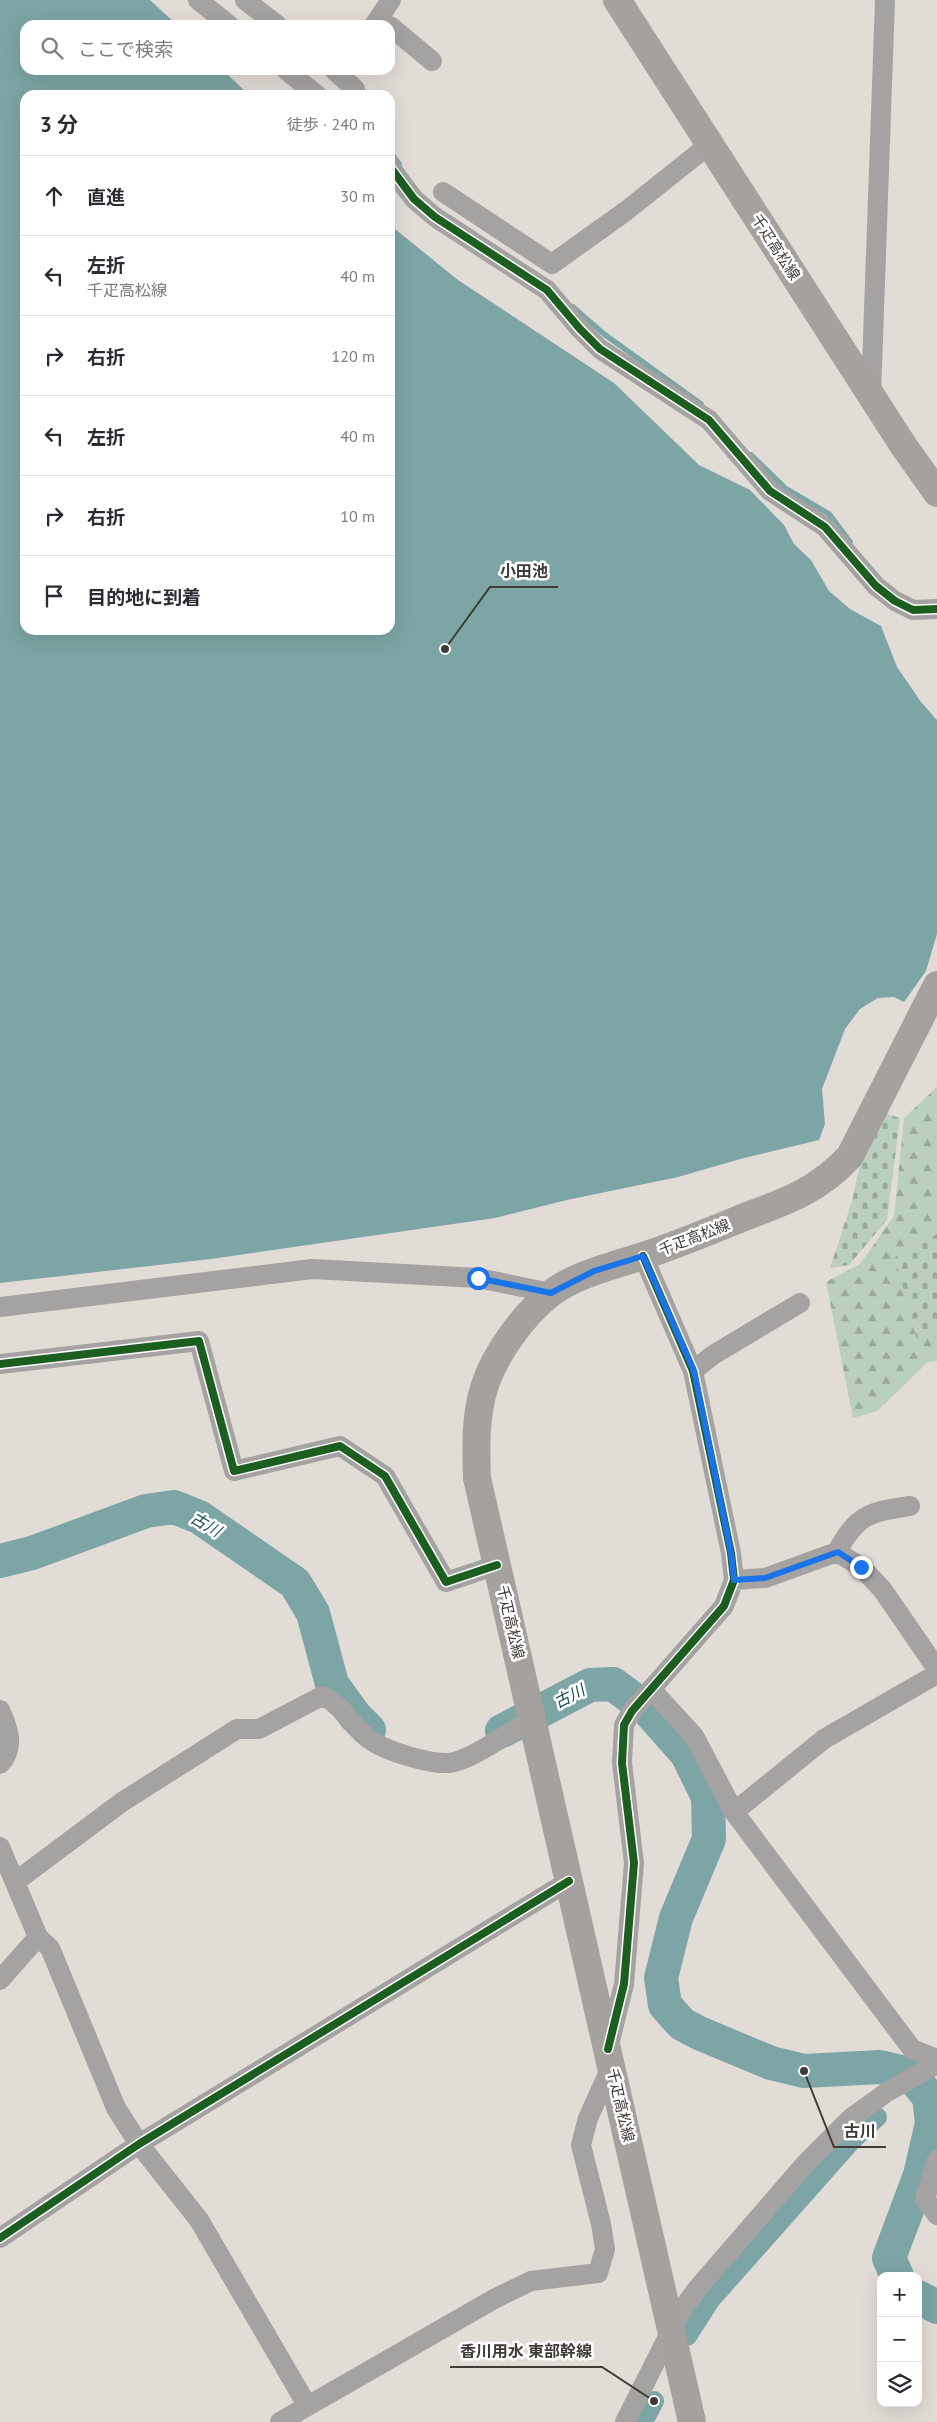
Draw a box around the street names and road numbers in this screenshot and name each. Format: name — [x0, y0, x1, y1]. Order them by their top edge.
street label: 千疋高松線 — [748, 210, 804, 284]
street label: 千疋高松線 — [656, 1215, 732, 1259]
street label: 千疋高松線 — [493, 1583, 529, 1661]
street label: 千疋高松線 — [603, 2066, 639, 2144]

